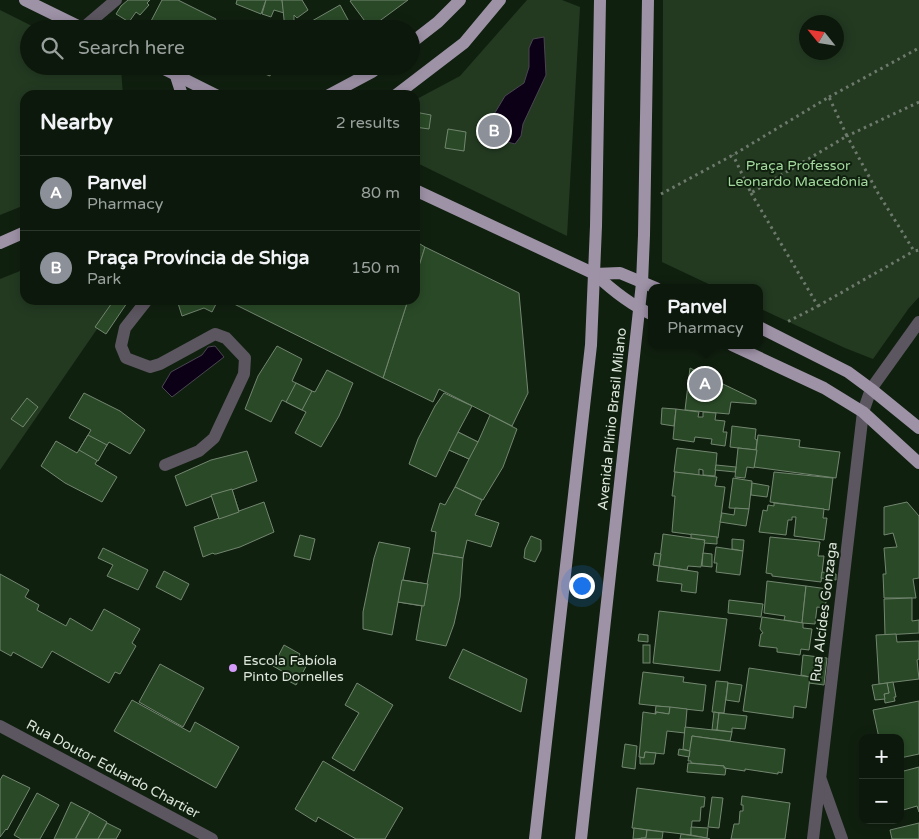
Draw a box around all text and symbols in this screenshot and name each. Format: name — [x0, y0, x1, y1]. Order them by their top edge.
north arrow — [799, 15, 844, 60]
search box — [20, 20, 420, 75]
icon: search — [38, 34, 66, 62]
text: Search here — [78, 37, 185, 59]
text: Nearby — [40, 110, 113, 135]
pin: B — [478, 112, 510, 150]
text: 2 results — [336, 113, 400, 133]
park label: Praça Professor Leonardo Macedônia — [728, 157, 868, 190]
text: Panvel — [87, 172, 147, 194]
text: A — [50, 183, 62, 203]
text: 80 m — [361, 183, 400, 203]
text: Pharmacy — [87, 194, 163, 214]
text: Praça Província de Shiga — [87, 247, 309, 269]
text: B — [50, 258, 62, 278]
text: 150 m — [351, 258, 400, 278]
text: Park — [87, 269, 121, 289]
popup — [648, 284, 763, 349]
text: Panvel — [667, 296, 727, 318]
text: Pharmacy — [667, 318, 744, 338]
street label: Avenida Plínio Brasil Milano — [594, 327, 630, 511]
pin: A — [689, 365, 721, 403]
street label: Rua Alcídes Gonzaga — [807, 541, 841, 683]
your location — [569, 573, 595, 599]
place label: Escola Fabíola Pinto Dornelles — [243, 652, 344, 685]
marker: Escola Fabíola Pinto Dornelles — [227, 662, 239, 674]
street label: Rua Doutor Eduardo Chartier — [23, 716, 203, 822]
map controls — [859, 734, 904, 824]
button: + — [859, 734, 904, 779]
button: − — [859, 779, 904, 824]

